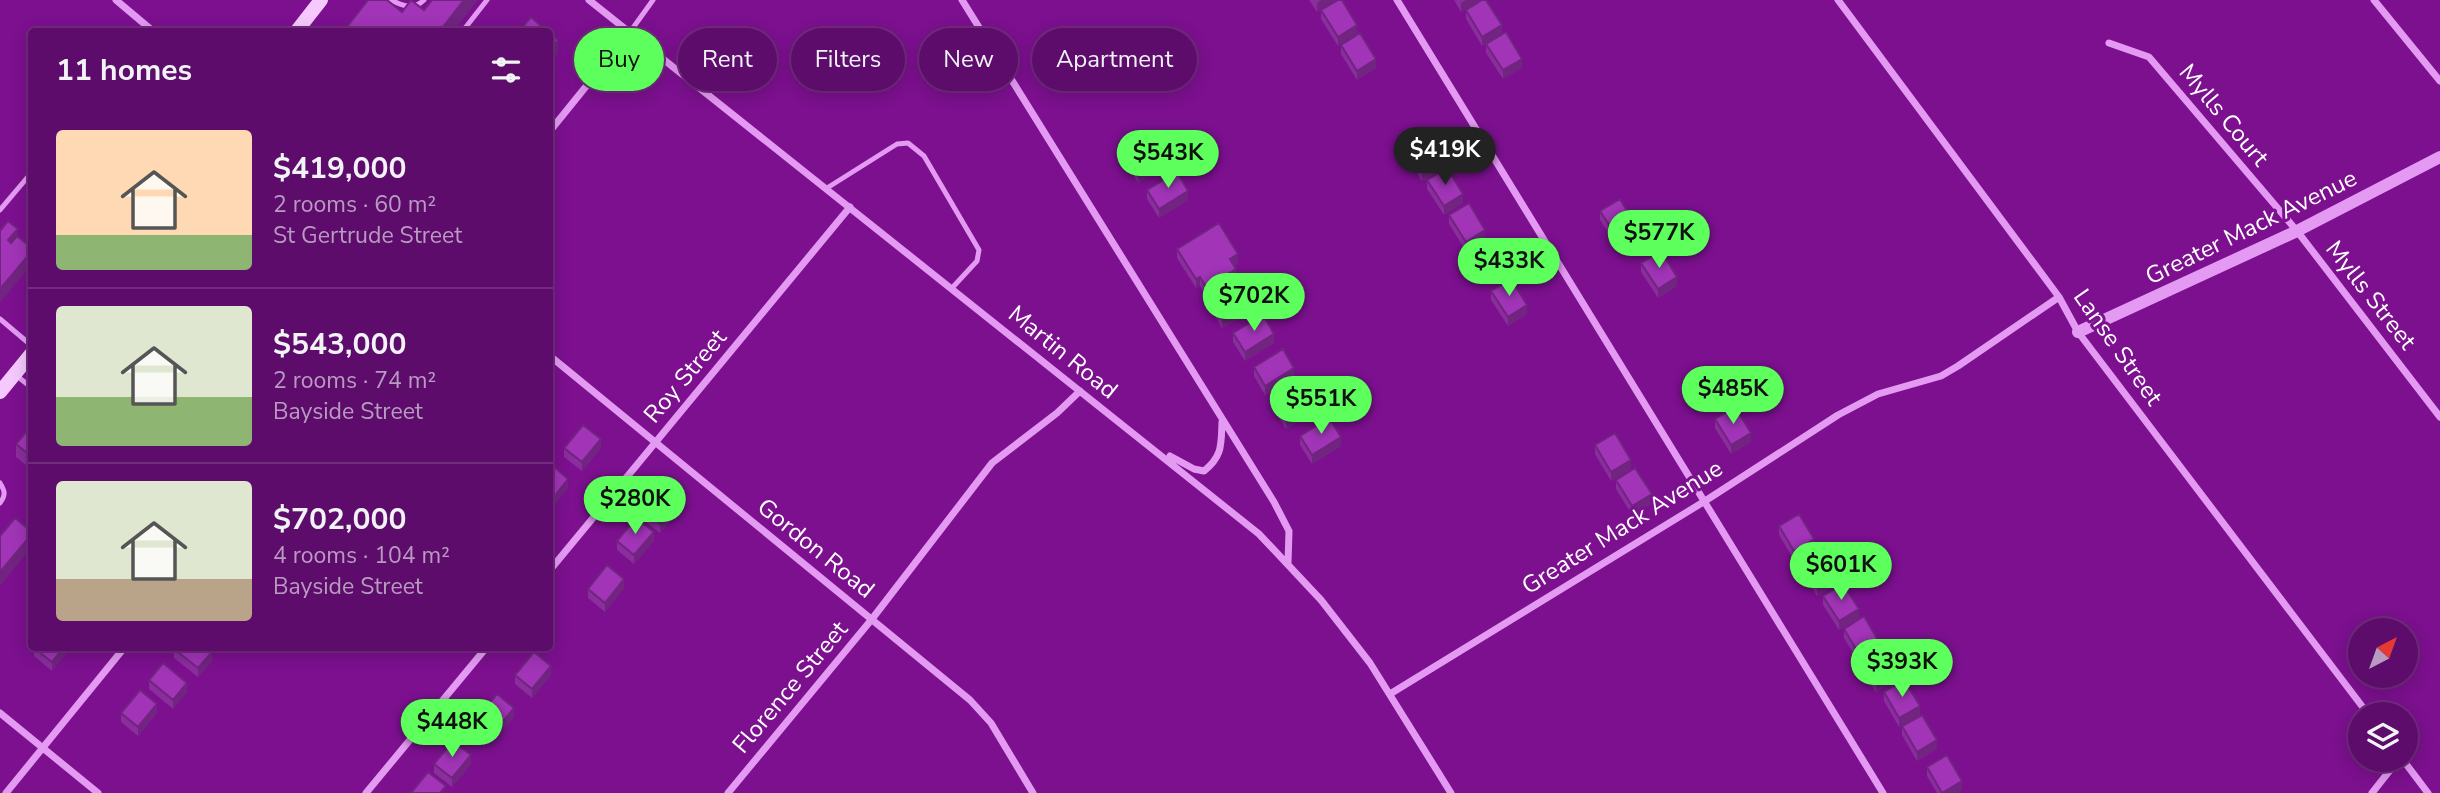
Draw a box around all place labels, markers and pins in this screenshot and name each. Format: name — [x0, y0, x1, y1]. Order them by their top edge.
pin: $419K — [1396, 128, 1494, 187]
pin: $543K — [1119, 130, 1217, 190]
pin: $577K — [1610, 210, 1708, 270]
pin: $433K — [1460, 238, 1558, 298]
pin: $702K — [1205, 274, 1303, 333]
pin: $485K — [1684, 366, 1782, 426]
pin: $551K — [1272, 376, 1370, 436]
pin: $280K — [586, 476, 684, 536]
pin: $601K — [1792, 542, 1890, 602]
pin: $393K — [1853, 640, 1951, 699]
pin: $448K — [403, 700, 501, 759]

